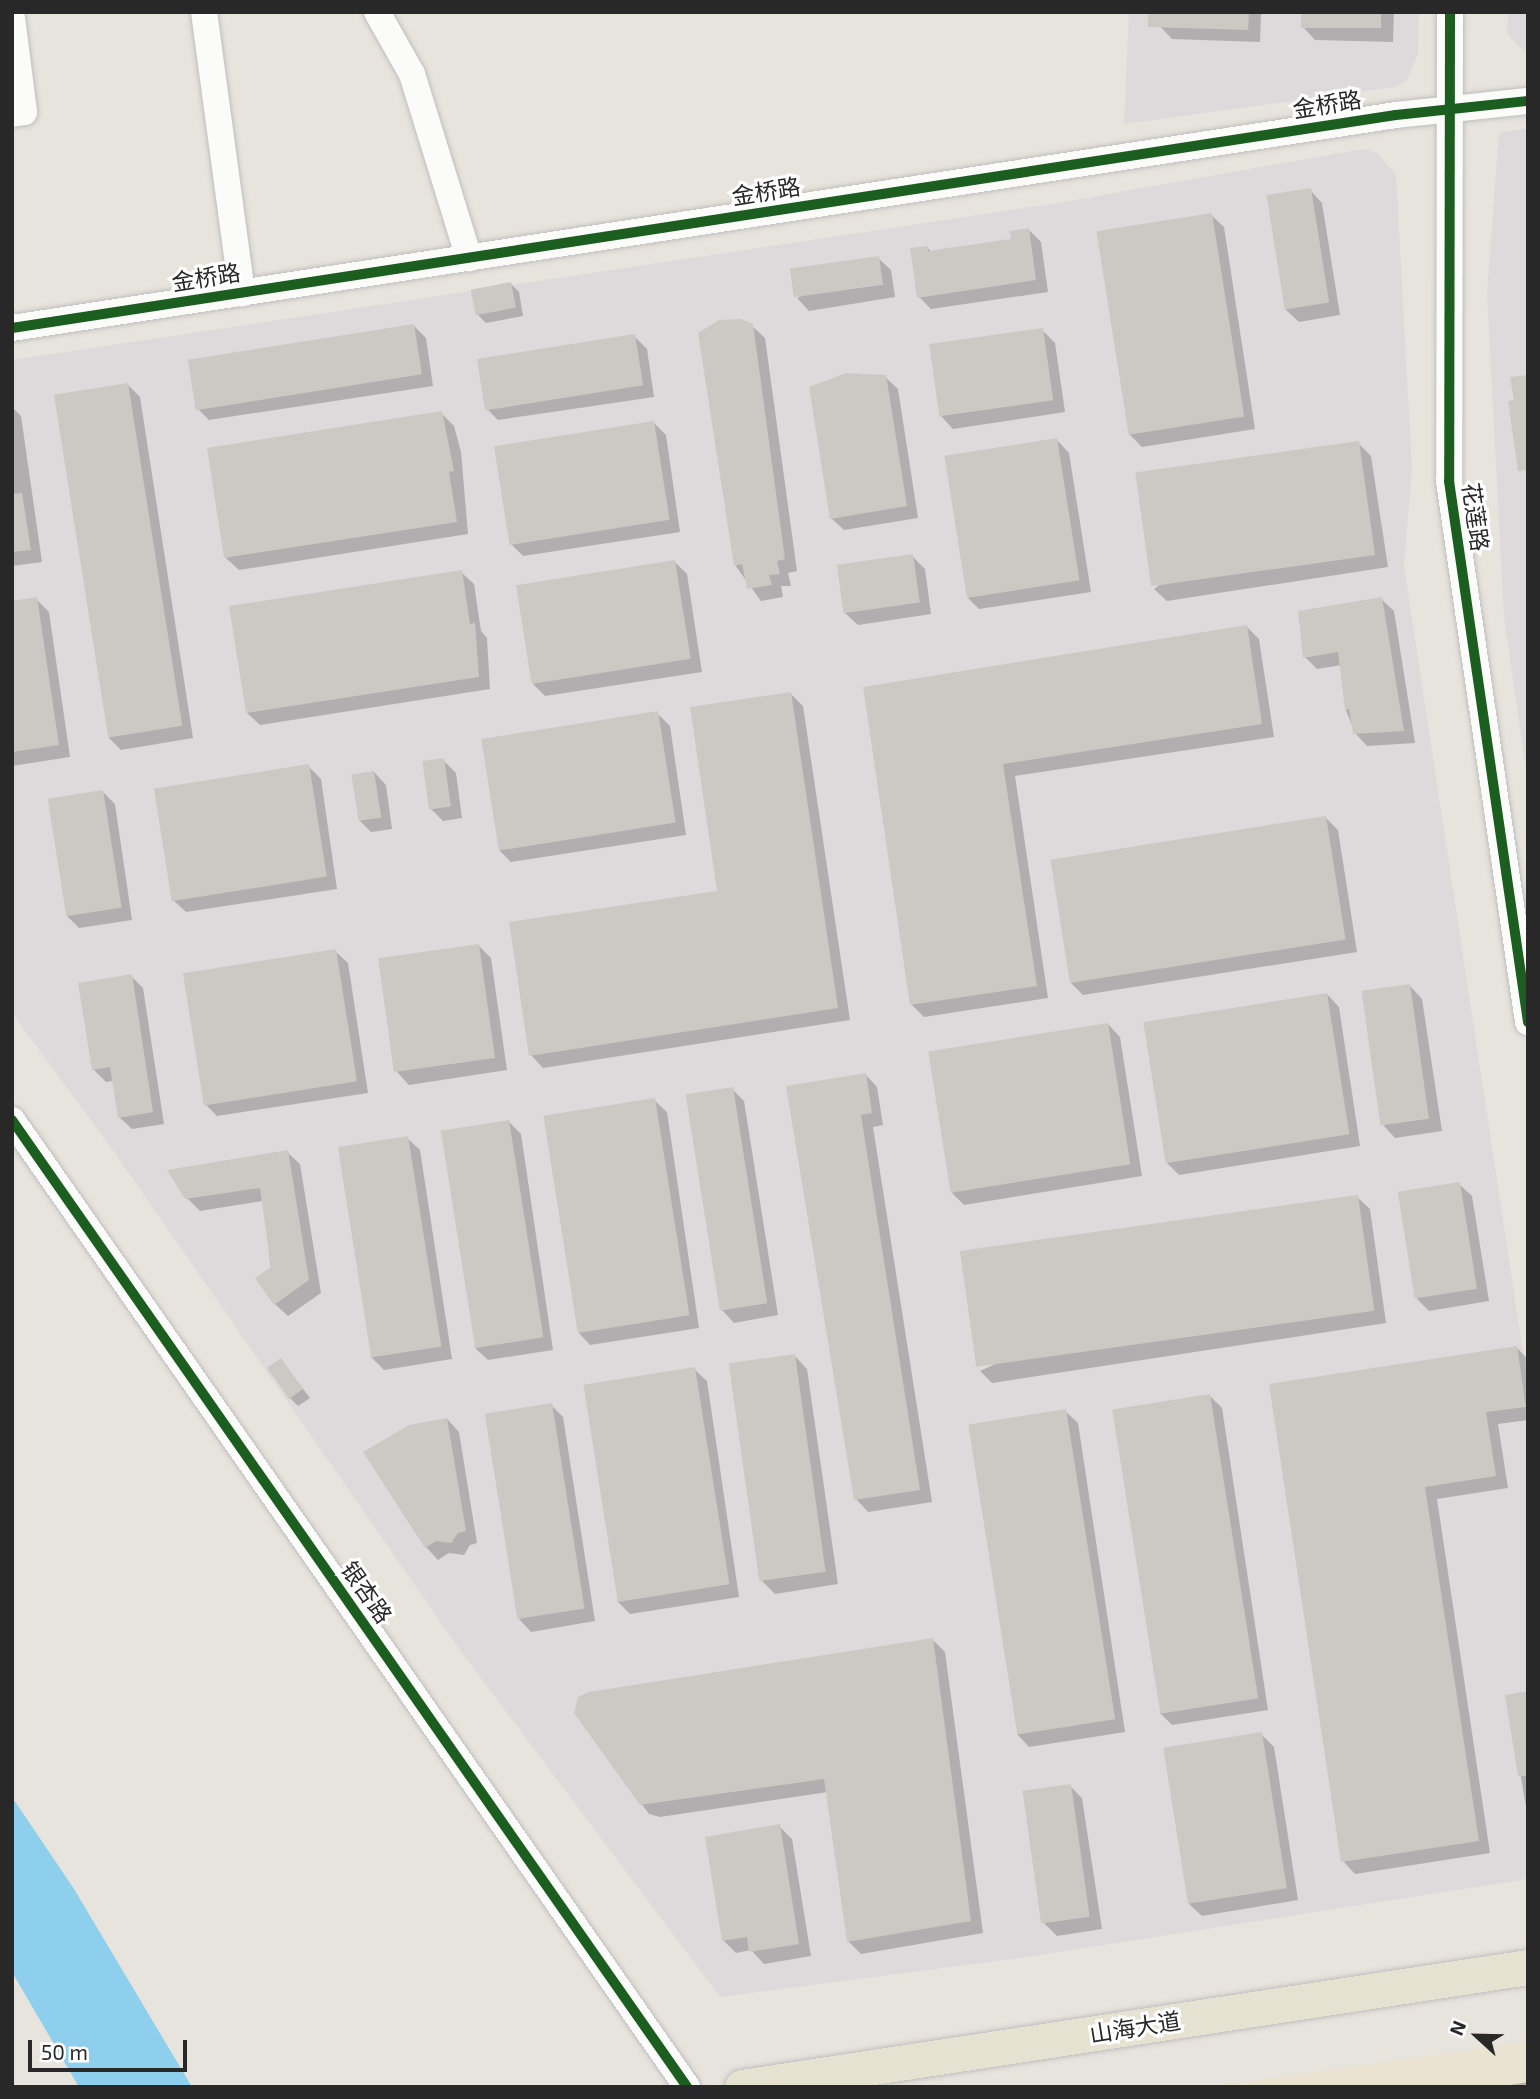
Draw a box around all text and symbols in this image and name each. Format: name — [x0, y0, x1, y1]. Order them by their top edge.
street label: 金桥路 — [1291, 85, 1363, 123]
street label: 金桥路 — [730, 172, 802, 210]
street label: 金桥路 — [170, 258, 242, 296]
street label: 花莲路 — [1458, 481, 1494, 553]
street label: 银杏路 — [336, 1556, 398, 1628]
north arrow — [1442, 2001, 1512, 2071]
street label: 山海大道 — [1087, 2006, 1183, 2048]
text: N — [1444, 2017, 1470, 2039]
scale bar — [32, 2025, 191, 2070]
text: 50 m — [41, 2039, 88, 2064]

